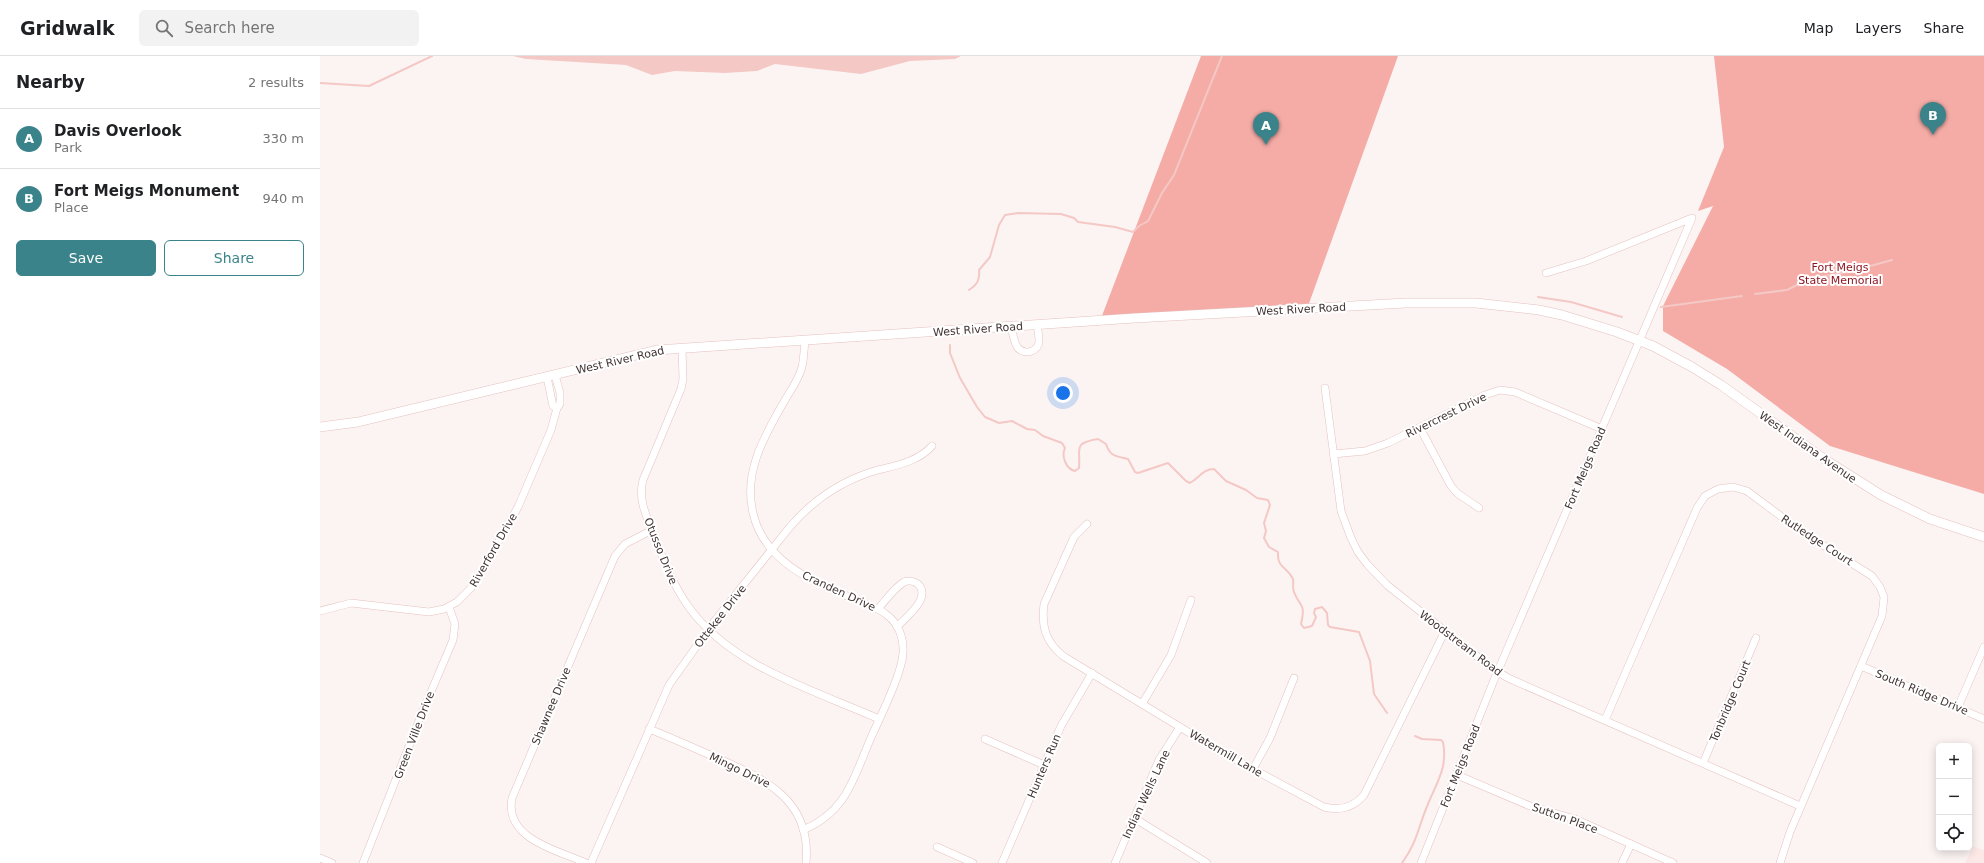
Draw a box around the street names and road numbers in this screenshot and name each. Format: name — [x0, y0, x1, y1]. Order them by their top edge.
street label: West River Road — [1256, 301, 1346, 318]
street label: West River Road — [933, 320, 1023, 339]
street label: West River Road — [575, 344, 665, 377]
street label: Rivercrest Drive — [1404, 390, 1489, 441]
street label: West Indiana Avenue — [1757, 409, 1859, 486]
street label: Fort Meigs Road — [1562, 425, 1609, 511]
street label: Riverford Drive — [467, 511, 520, 590]
street label: Rutledge Court — [1779, 512, 1856, 569]
street label: Otusso Drive — [641, 516, 680, 587]
street label: Cranden Drive — [800, 569, 878, 614]
street label: Ottekee Drive — [692, 582, 749, 650]
street label: Woodstream Road — [1417, 608, 1505, 679]
street label: Tonbridge Court — [1707, 658, 1754, 745]
street label: Shawnee Drive — [529, 665, 574, 747]
street label: South Ridge Drive — [1873, 667, 1970, 718]
street label: Green Ville Drive — [392, 689, 437, 781]
street label: Fort Meigs Road — [1438, 723, 1483, 809]
street label: Watermill Lane — [1187, 727, 1265, 780]
street label: Hunters Run — [1025, 732, 1064, 800]
street label: Indian Wells Lane — [1120, 748, 1173, 841]
street label: Mingo Drive — [707, 750, 773, 791]
street label: Sutton Place — [1530, 801, 1600, 836]

